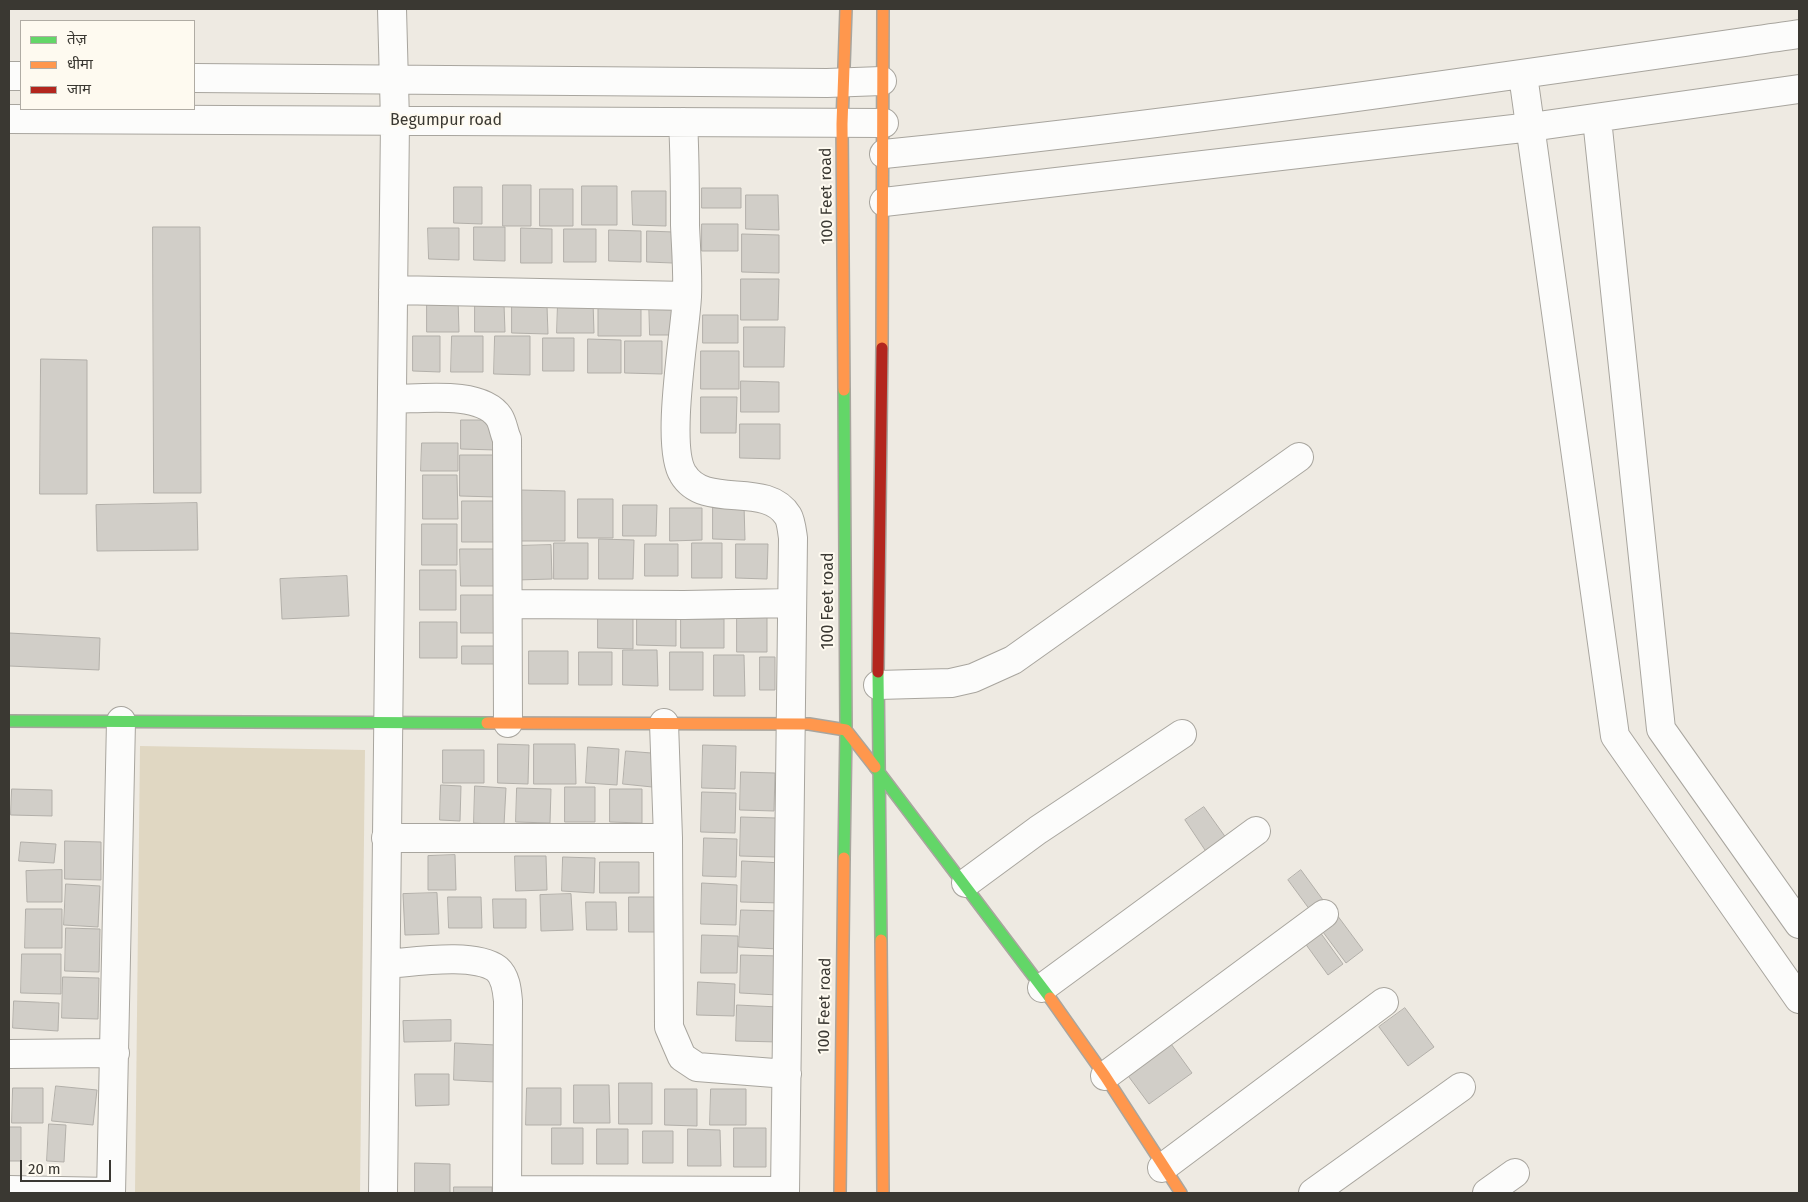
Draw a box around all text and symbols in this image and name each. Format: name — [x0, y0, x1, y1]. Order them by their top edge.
legend — [20, 20, 195, 110]
text: तेज़ — [67, 30, 87, 48]
text: धीमा — [67, 55, 93, 73]
text: जाम — [67, 80, 91, 98]
street label: Begumpur road — [390, 111, 502, 131]
street label: 100 Feet road — [817, 147, 837, 245]
street label: 100 Feet road — [819, 553, 839, 649]
street label: 100 Feet road — [815, 957, 835, 1055]
scale bar — [22, 1150, 114, 1182]
text: 20 m — [28, 1160, 61, 1178]

